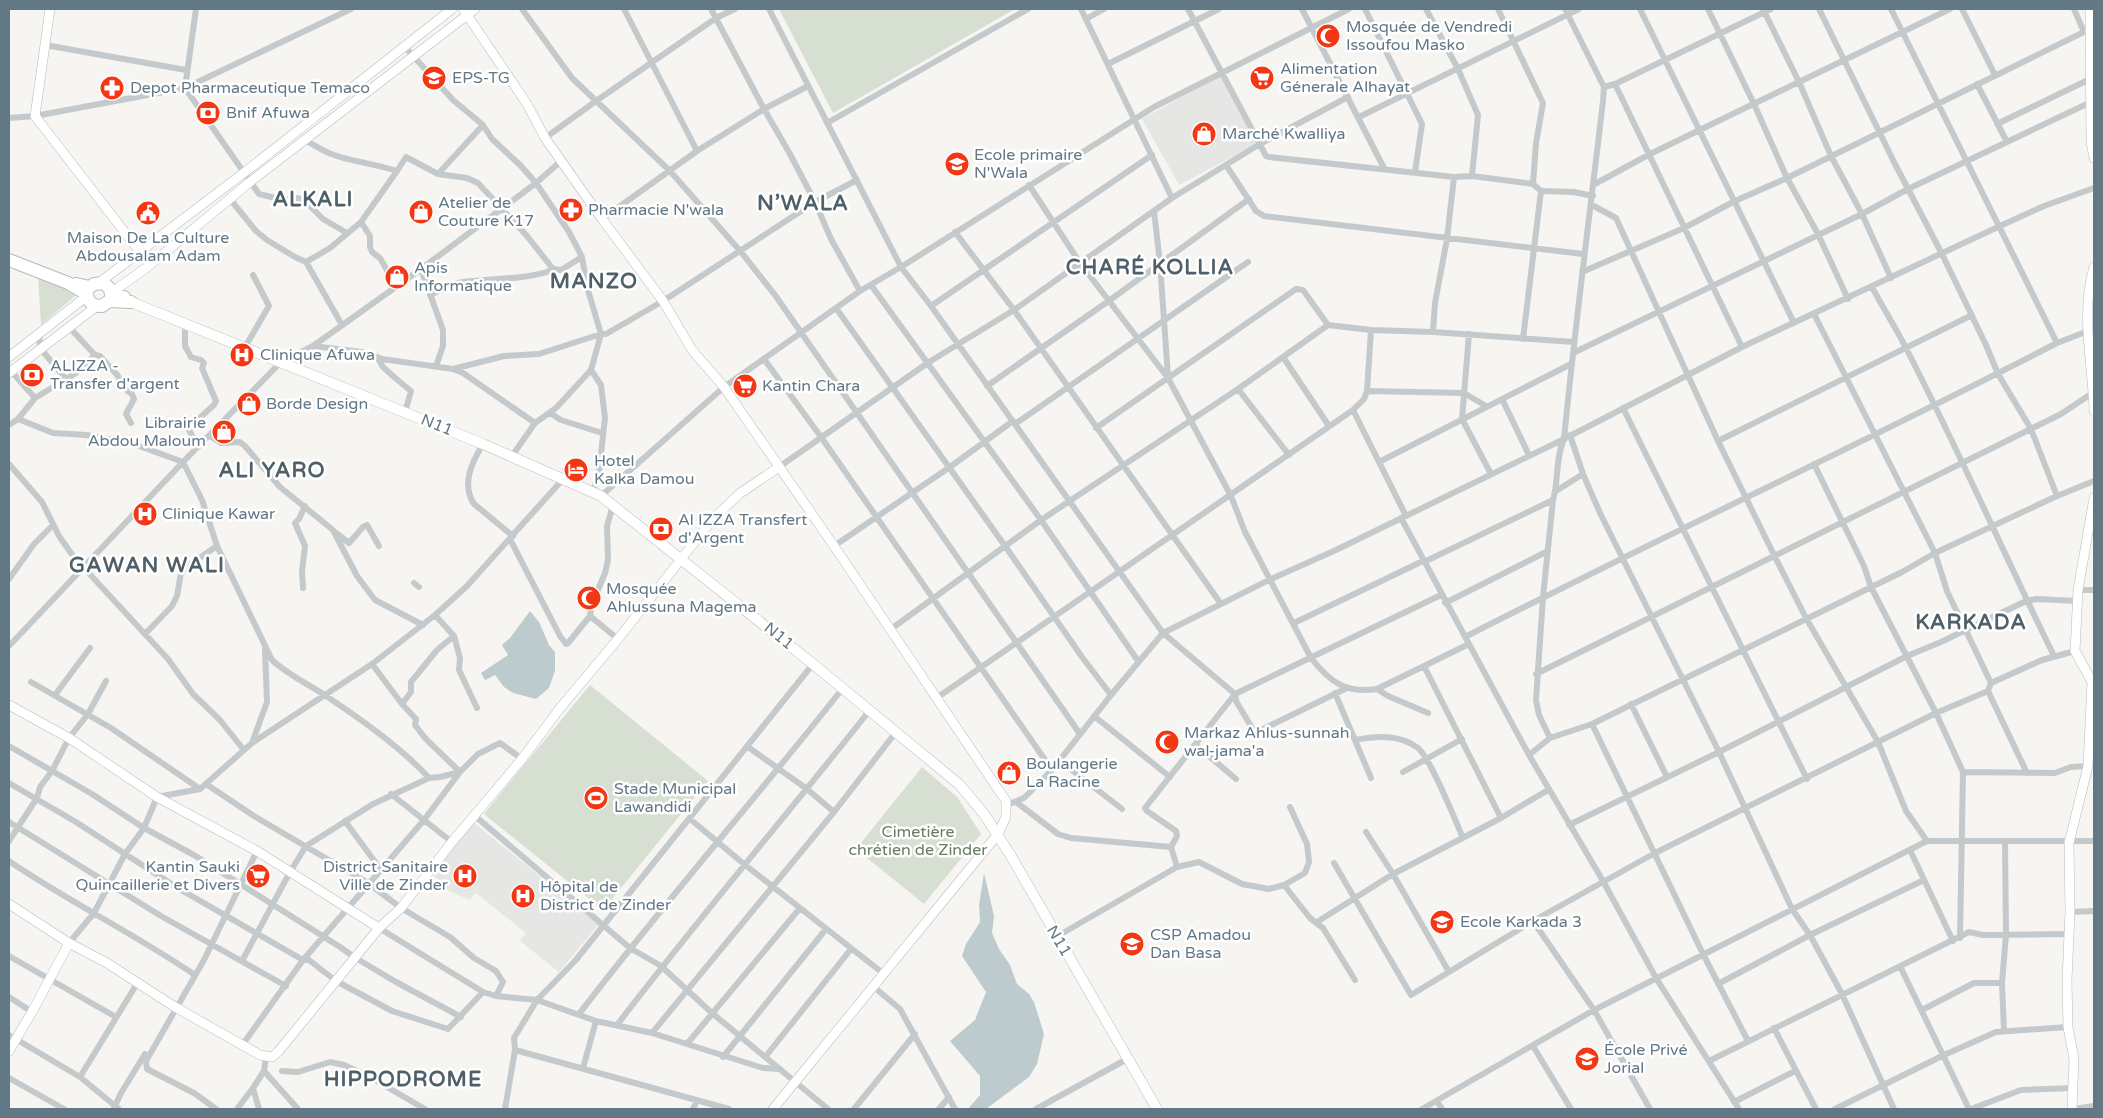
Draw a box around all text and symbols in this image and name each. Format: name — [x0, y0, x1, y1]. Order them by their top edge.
place label: Mosquée de Vendredi Issoufou Masko — [1346, 17, 1512, 55]
mosque icon: Mosquée de Vendredi Issoufou Masko — [1315, 23, 1341, 49]
place label: Alimentation Génerale Alhayat — [1280, 59, 1410, 97]
school or university icon: EPS-TG — [421, 65, 447, 91]
supermarket icon: Alimentation Génerale Alhayat — [1249, 65, 1275, 91]
place label: EPS-TG — [452, 68, 510, 88]
pharmacy icon: Depot Pharmaceutique Temaco — [99, 75, 125, 101]
place label: Depot Pharmaceutique Temaco — [130, 78, 370, 98]
bank icon: Bnif Afuwa — [195, 100, 221, 126]
place label: Bnif Afuwa — [226, 103, 310, 123]
shop icon: Marché Kwalliya — [1191, 121, 1217, 147]
place label: Marché Kwalliya — [1222, 124, 1346, 144]
place label: Ecole primaire N'Wala — [974, 145, 1082, 183]
school or university icon: Ecole primaire N'Wala — [944, 151, 970, 177]
district label: ALKALI — [272, 187, 354, 212]
district label: N’WALA — [757, 191, 849, 216]
place label: Atelier de Couture K17 — [438, 193, 534, 231]
pharmacy icon: Pharmacie N'wala — [558, 197, 584, 223]
shop icon: Atelier de Couture K17 — [408, 199, 434, 225]
public building icon: Maison De La Culture Abdousalam Adam — [135, 200, 161, 226]
place label: Pharmacie N'wala — [588, 200, 724, 220]
place label: Maison De La Culture Abdousalam Adam — [67, 228, 229, 266]
district label: CHARÉ KOLLIA — [1066, 254, 1234, 280]
place label: Apis Informatique — [414, 258, 512, 296]
shop icon: Apis Informatique — [384, 264, 410, 290]
district label: MANZO — [550, 269, 638, 294]
hospital icon: Clinique Afuwa — [229, 342, 255, 368]
place label: Clinique Afuwa — [260, 345, 375, 365]
place label: ALIZZA - Transfer d'argent — [50, 356, 180, 394]
bank icon: ALIZZA - Transfer d'argent — [19, 362, 45, 388]
supermarket icon: Kantin Chara — [732, 373, 758, 399]
place label: Kantin Chara — [762, 376, 860, 396]
shop icon: Borde Design — [236, 391, 262, 417]
place label: Borde Design — [266, 394, 368, 414]
street label: N11 — [418, 410, 456, 440]
place label: Librairie Abdou Maloum — [88, 413, 206, 451]
shop icon: Librairie Abdou Maloum — [211, 419, 237, 445]
place label: Hotel Kalka Damou — [594, 451, 694, 489]
hotel icon: Hotel Kalka Damou — [563, 457, 589, 483]
district label: ALI YARO — [218, 458, 326, 483]
hospital icon: Clinique Kawar — [132, 501, 158, 527]
place label: Clinique Kawar — [162, 504, 276, 524]
place label: Al IZZA Transfert d'Argent — [678, 510, 807, 548]
bank icon: Al IZZA Transfert d'Argent — [648, 516, 674, 542]
district label: GAWAN WALI — [69, 553, 225, 578]
place label: Mosquée Ahlussuna Magema — [606, 579, 757, 617]
mosque icon: Mosquée Ahlussuna Magema — [576, 585, 602, 611]
district label: KARKADA — [1915, 610, 2027, 635]
street label: N11 — [760, 618, 798, 654]
place label: Markaz Ahlus-sunnah wal-jama'a — [1184, 723, 1349, 761]
mosque icon: Markaz Ahlus-sunnah wal-jama'a — [1154, 729, 1180, 755]
place label: Boulangerie La Racine — [1026, 754, 1118, 792]
shop icon: Boulangerie La Racine — [996, 760, 1022, 786]
place label: Stade Municipal Lawandidi — [614, 779, 736, 817]
sports icon: Stade Municipal Lawandidi — [583, 785, 609, 811]
park label: Cimetière chrétien de Zinder — [849, 822, 988, 860]
place label: Kantin Sauki Quincaillerie et Divers — [75, 857, 240, 895]
place label: District Sanitaire Ville de Zinder — [323, 857, 449, 895]
supermarket icon: Kantin Sauki Quincaillerie et Divers — [245, 863, 271, 889]
hospital icon: District Sanitaire Ville de Zinder — [452, 863, 478, 889]
place label: Hôpital de District de Zinder — [540, 877, 672, 915]
hospital icon: Hôpital de District de Zinder — [510, 883, 536, 909]
school or university icon: Ecole Karkada 3 — [1429, 909, 1455, 935]
place label: Ecole Karkada 3 — [1460, 912, 1582, 932]
street label: N11 — [1042, 922, 1076, 960]
place label: CSP Amadou Dan Basa — [1150, 925, 1251, 963]
school or university icon: CSP Amadou Dan Basa — [1119, 931, 1145, 957]
place label: École Privé Jorial — [1604, 1040, 1688, 1078]
school or university icon: École Privé Jorial — [1574, 1046, 1600, 1072]
district label: HIPPODROME — [324, 1067, 482, 1092]

